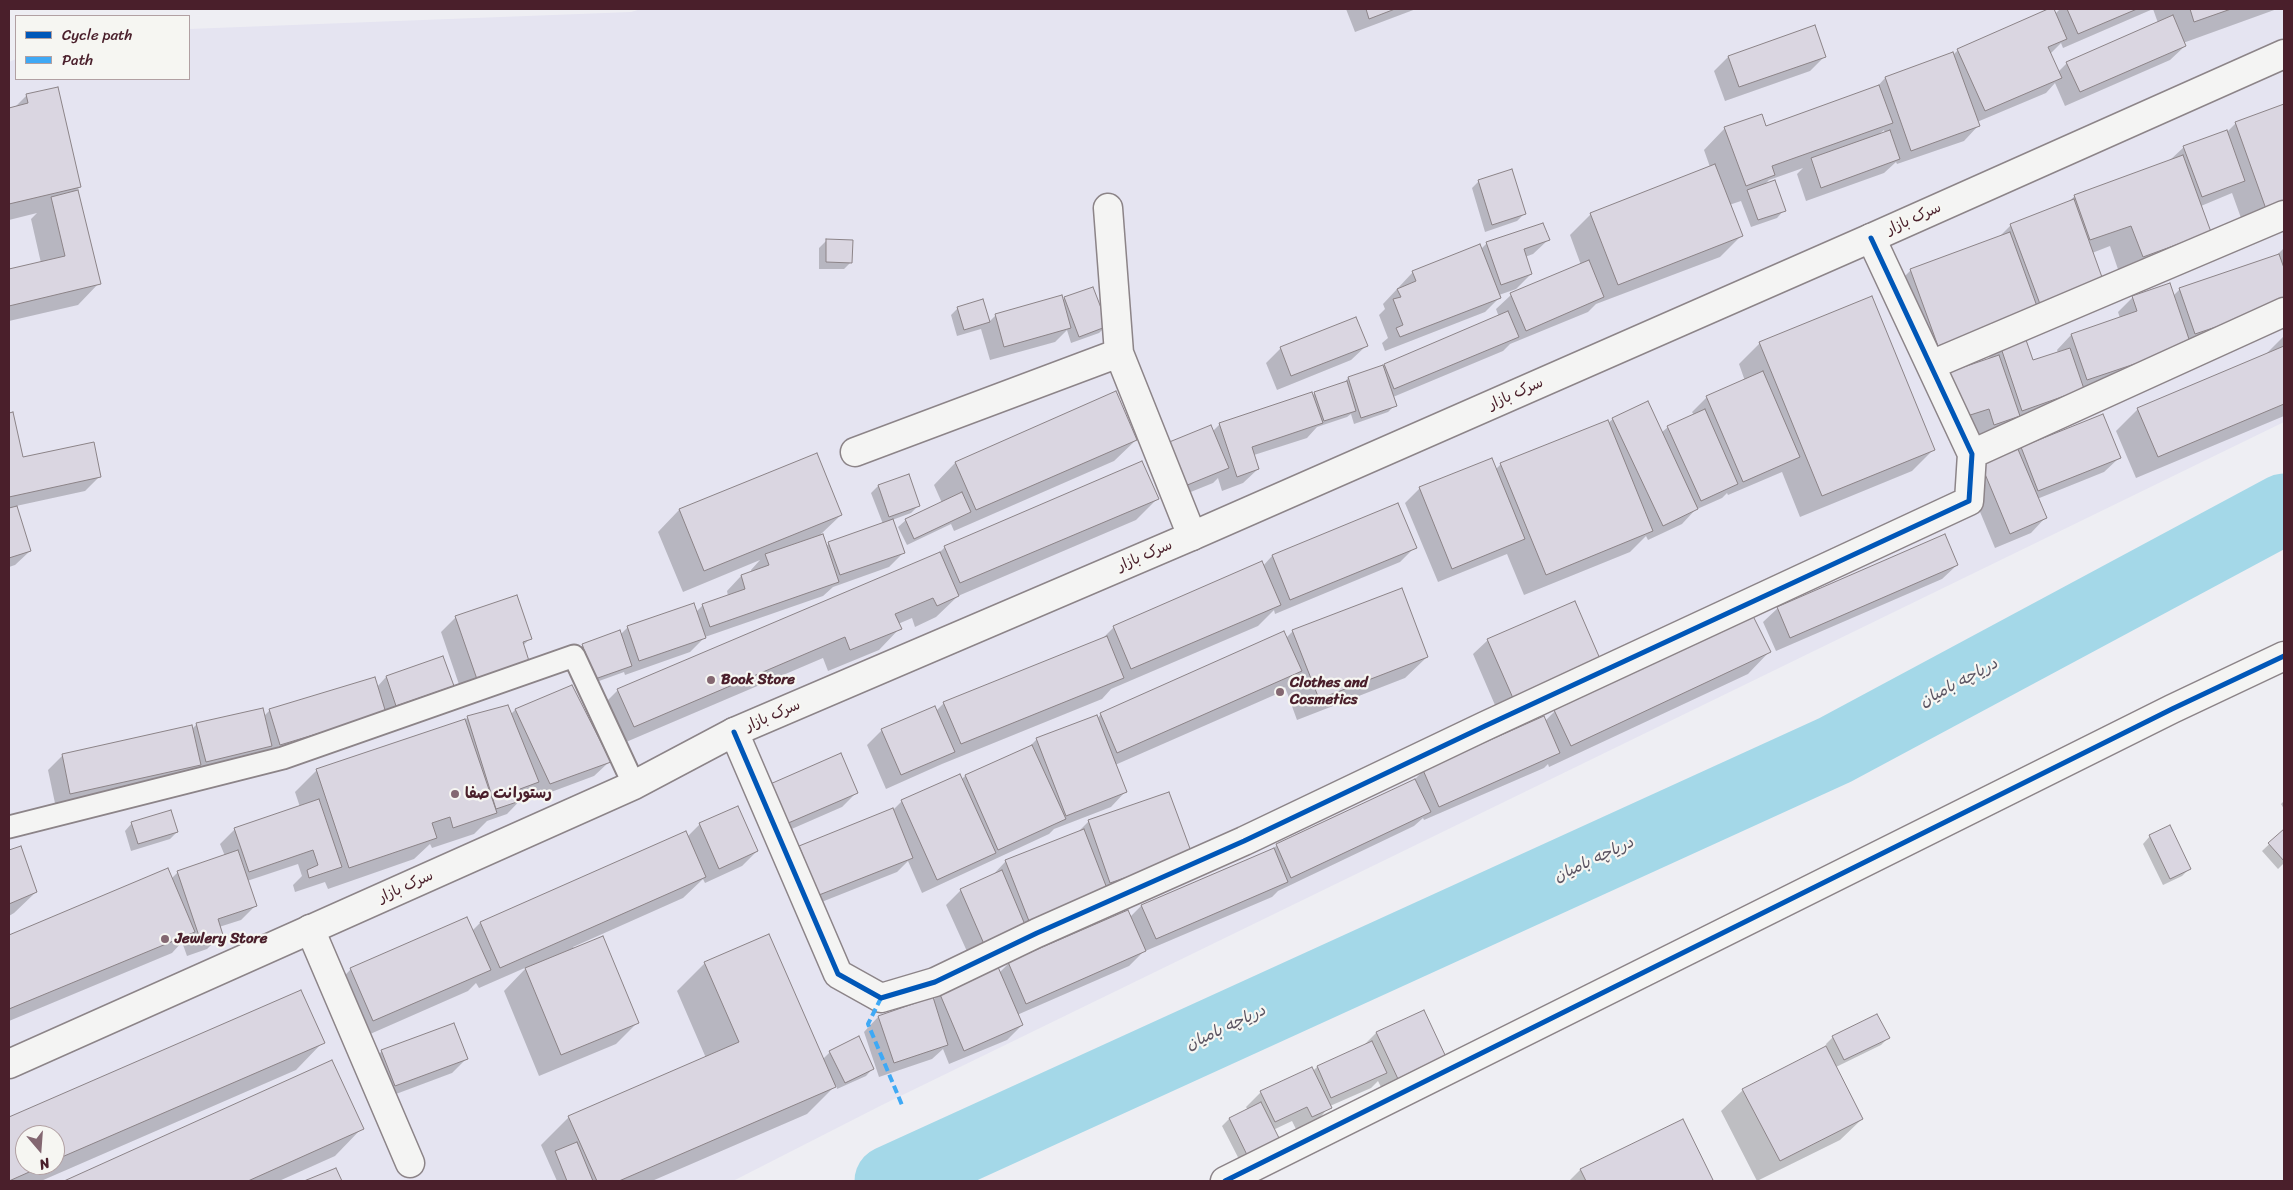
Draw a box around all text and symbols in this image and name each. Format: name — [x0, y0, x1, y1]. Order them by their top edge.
legend — [15, 15, 190, 80]
text: Cycle path — [62, 22, 132, 48]
text: Path — [62, 47, 93, 73]
street label: سرک بازار — [1884, 199, 1944, 239]
street label: سرک بازار — [1486, 374, 1546, 414]
street label: سرک بازار — [1115, 536, 1175, 576]
water label: دریاچه بامیان — [1917, 654, 2001, 712]
place label: Book Store — [721, 671, 795, 689]
marker: Book Store — [705, 674, 717, 686]
place label: Clothes and Cosmetics — [1290, 674, 1368, 709]
marker: Clothes and Cosmetics — [1274, 686, 1286, 698]
street label: سرک بازار — [743, 696, 803, 736]
place label: رستورانت صفا — [465, 785, 552, 803]
marker: رستورانت صفا — [449, 788, 461, 800]
water label: دریاچه بامیان — [1551, 833, 1637, 887]
street label: سرک بازار — [376, 867, 436, 907]
place label: Jewlery Store — [175, 930, 267, 948]
marker: Jewlery Store — [159, 933, 171, 945]
water label: دریاچه بامیان — [1183, 1001, 1269, 1055]
north arrow — [15, 1125, 65, 1175]
text: N — [36, 1150, 53, 1177]

